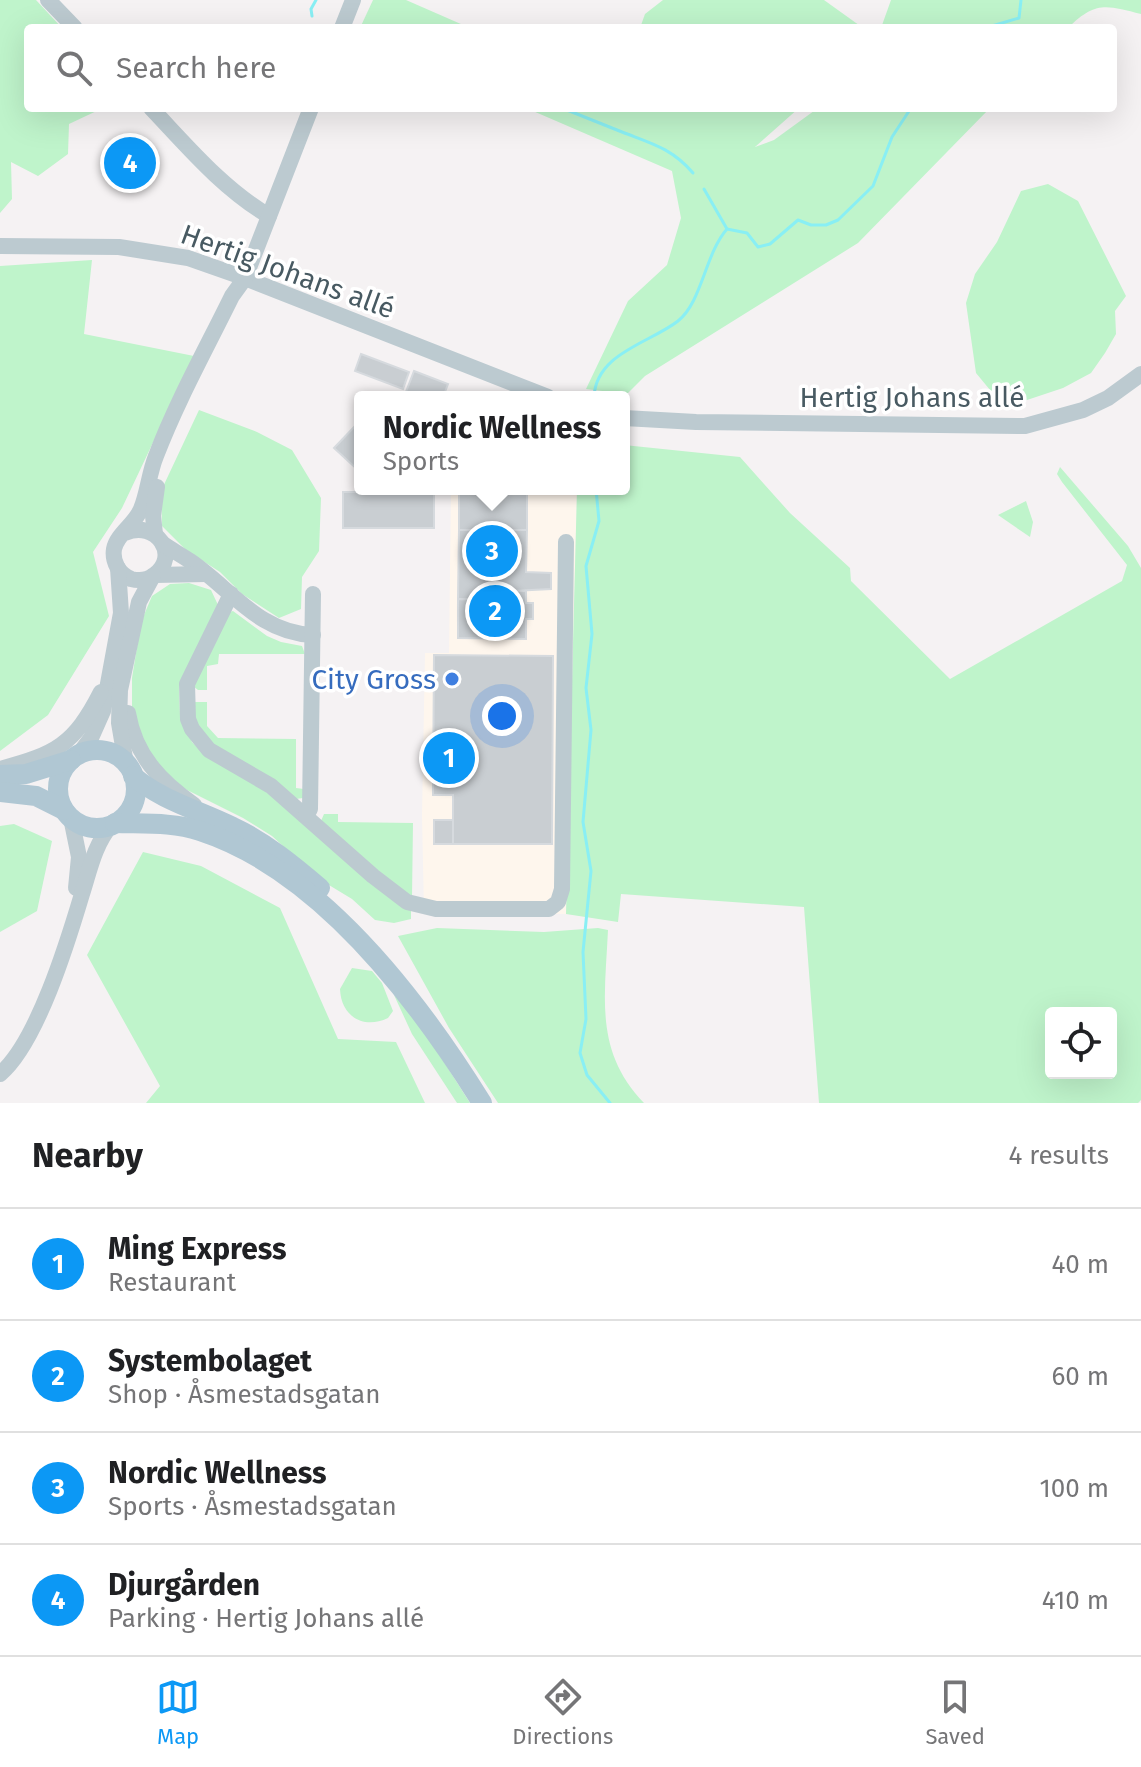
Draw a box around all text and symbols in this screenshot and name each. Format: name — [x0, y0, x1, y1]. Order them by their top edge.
search box — [24, 24, 1117, 112]
icon: search — [52, 46, 96, 90]
text: Search here — [116, 50, 276, 86]
pin: 4 — [104, 133, 156, 193]
street label: Hertig Johans allé — [176, 217, 399, 325]
street label: Hertig Johans allé — [799, 381, 1025, 414]
popup — [354, 391, 630, 495]
text: Nordic Wellness — [383, 410, 601, 446]
text: Sports — [383, 446, 459, 477]
pin: 3 — [466, 521, 518, 581]
pin: 2 — [469, 581, 521, 641]
place label: City Gross — [311, 663, 436, 696]
marker: City Gross — [443, 670, 461, 688]
your location — [482, 696, 522, 736]
pin: 1 — [423, 728, 475, 788]
map controls — [1045, 1007, 1117, 1079]
button: locate — [1045, 1007, 1117, 1079]
text: Nearby — [32, 1135, 143, 1176]
text: 4 results — [1008, 1140, 1109, 1171]
text: Ming Express — [108, 1231, 287, 1267]
text: 1 — [52, 1249, 64, 1280]
text: 40 m — [1051, 1249, 1109, 1280]
text: Restaurant — [108, 1267, 236, 1298]
text: Systembolaget — [108, 1343, 312, 1379]
text: 2 — [51, 1361, 65, 1392]
text: 60 m — [1051, 1361, 1109, 1392]
text: Shop · Åsmestadsgatan — [108, 1379, 380, 1410]
text: Nordic Wellness — [108, 1455, 327, 1491]
text: 3 — [51, 1473, 65, 1504]
text: 100 m — [1040, 1473, 1109, 1504]
text: Sports · Åsmestadsgatan — [108, 1491, 397, 1522]
text: Djurgården — [108, 1567, 260, 1603]
text: 4 — [51, 1585, 65, 1616]
text: 410 m — [1042, 1585, 1109, 1616]
text: Parking · Hertig Johans allé — [108, 1603, 424, 1634]
tab: Map — [156, 1675, 200, 1750]
tab: Directions — [512, 1675, 613, 1750]
tab: Saved — [925, 1675, 985, 1750]

